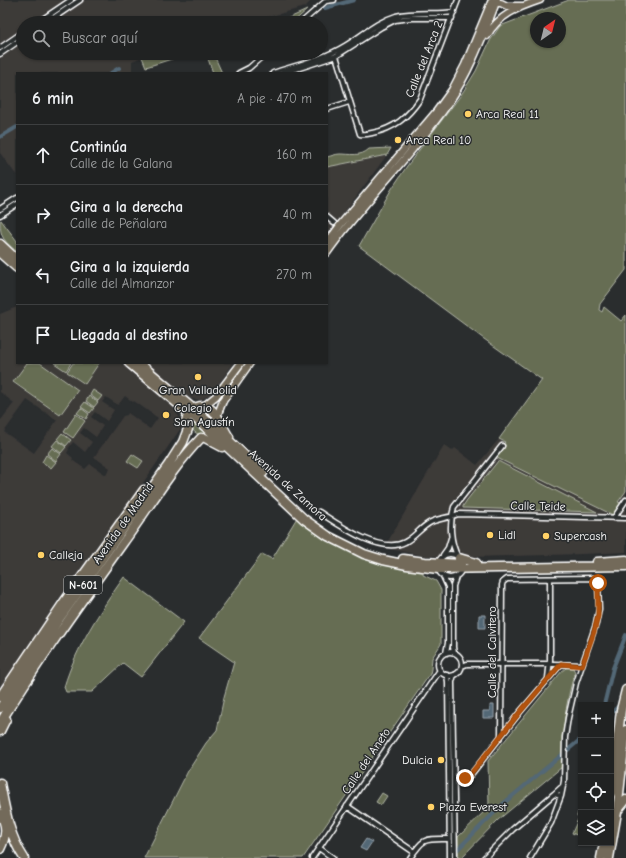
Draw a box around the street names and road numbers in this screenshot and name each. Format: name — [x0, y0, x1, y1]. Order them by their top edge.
street label: Calle del Arca 2 — [402, 19, 446, 99]
street label: Avenida de Zamora — [246, 446, 330, 524]
street label: Avenida de Madrid — [90, 479, 156, 567]
street label: Calle Teide — [510, 499, 566, 513]
road number: N-601 — [64, 576, 102, 594]
street label: Calle del Calvitero — [485, 606, 499, 698]
street label: Calle del Aneto — [339, 725, 393, 797]

